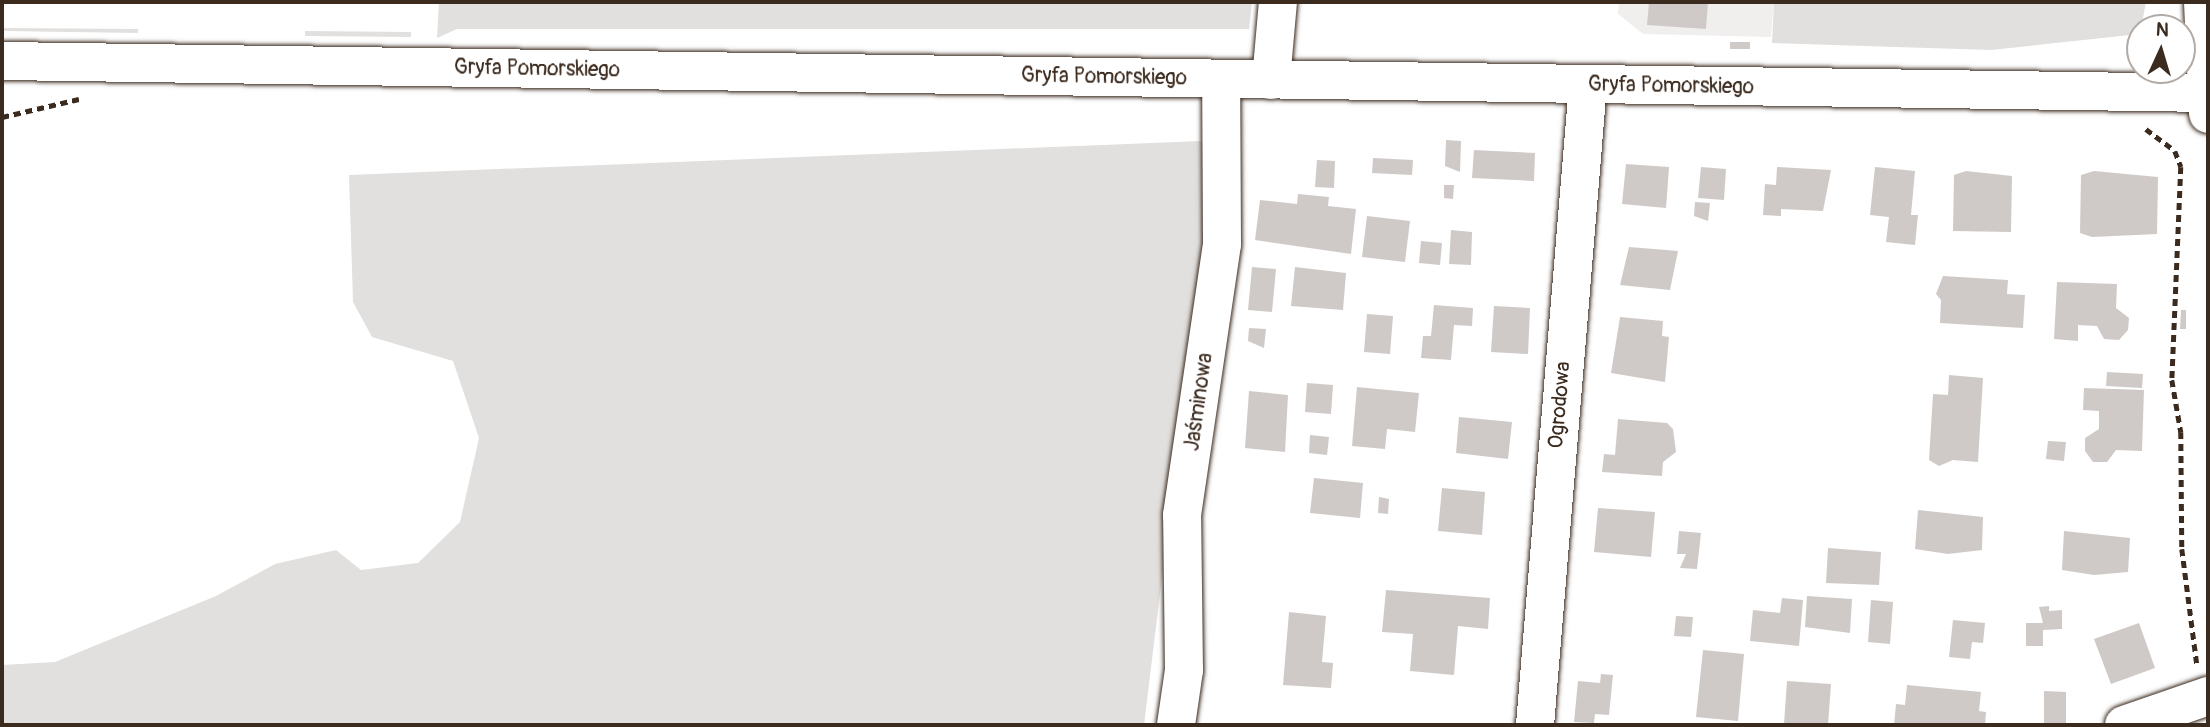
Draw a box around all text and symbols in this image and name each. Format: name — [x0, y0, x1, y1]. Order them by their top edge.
north arrow — [2126, 14, 2196, 84]
text: N — [2155, 18, 2170, 42]
street label: Gryfa Pomorskiego — [454, 55, 620, 83]
street label: Gryfa Pomorskiego — [1021, 63, 1187, 91]
street label: Gryfa Pomorskiego — [1588, 72, 1754, 100]
street label: Jaśminowa — [1180, 351, 1218, 453]
street label: Ogrodowa — [1544, 360, 1576, 450]

